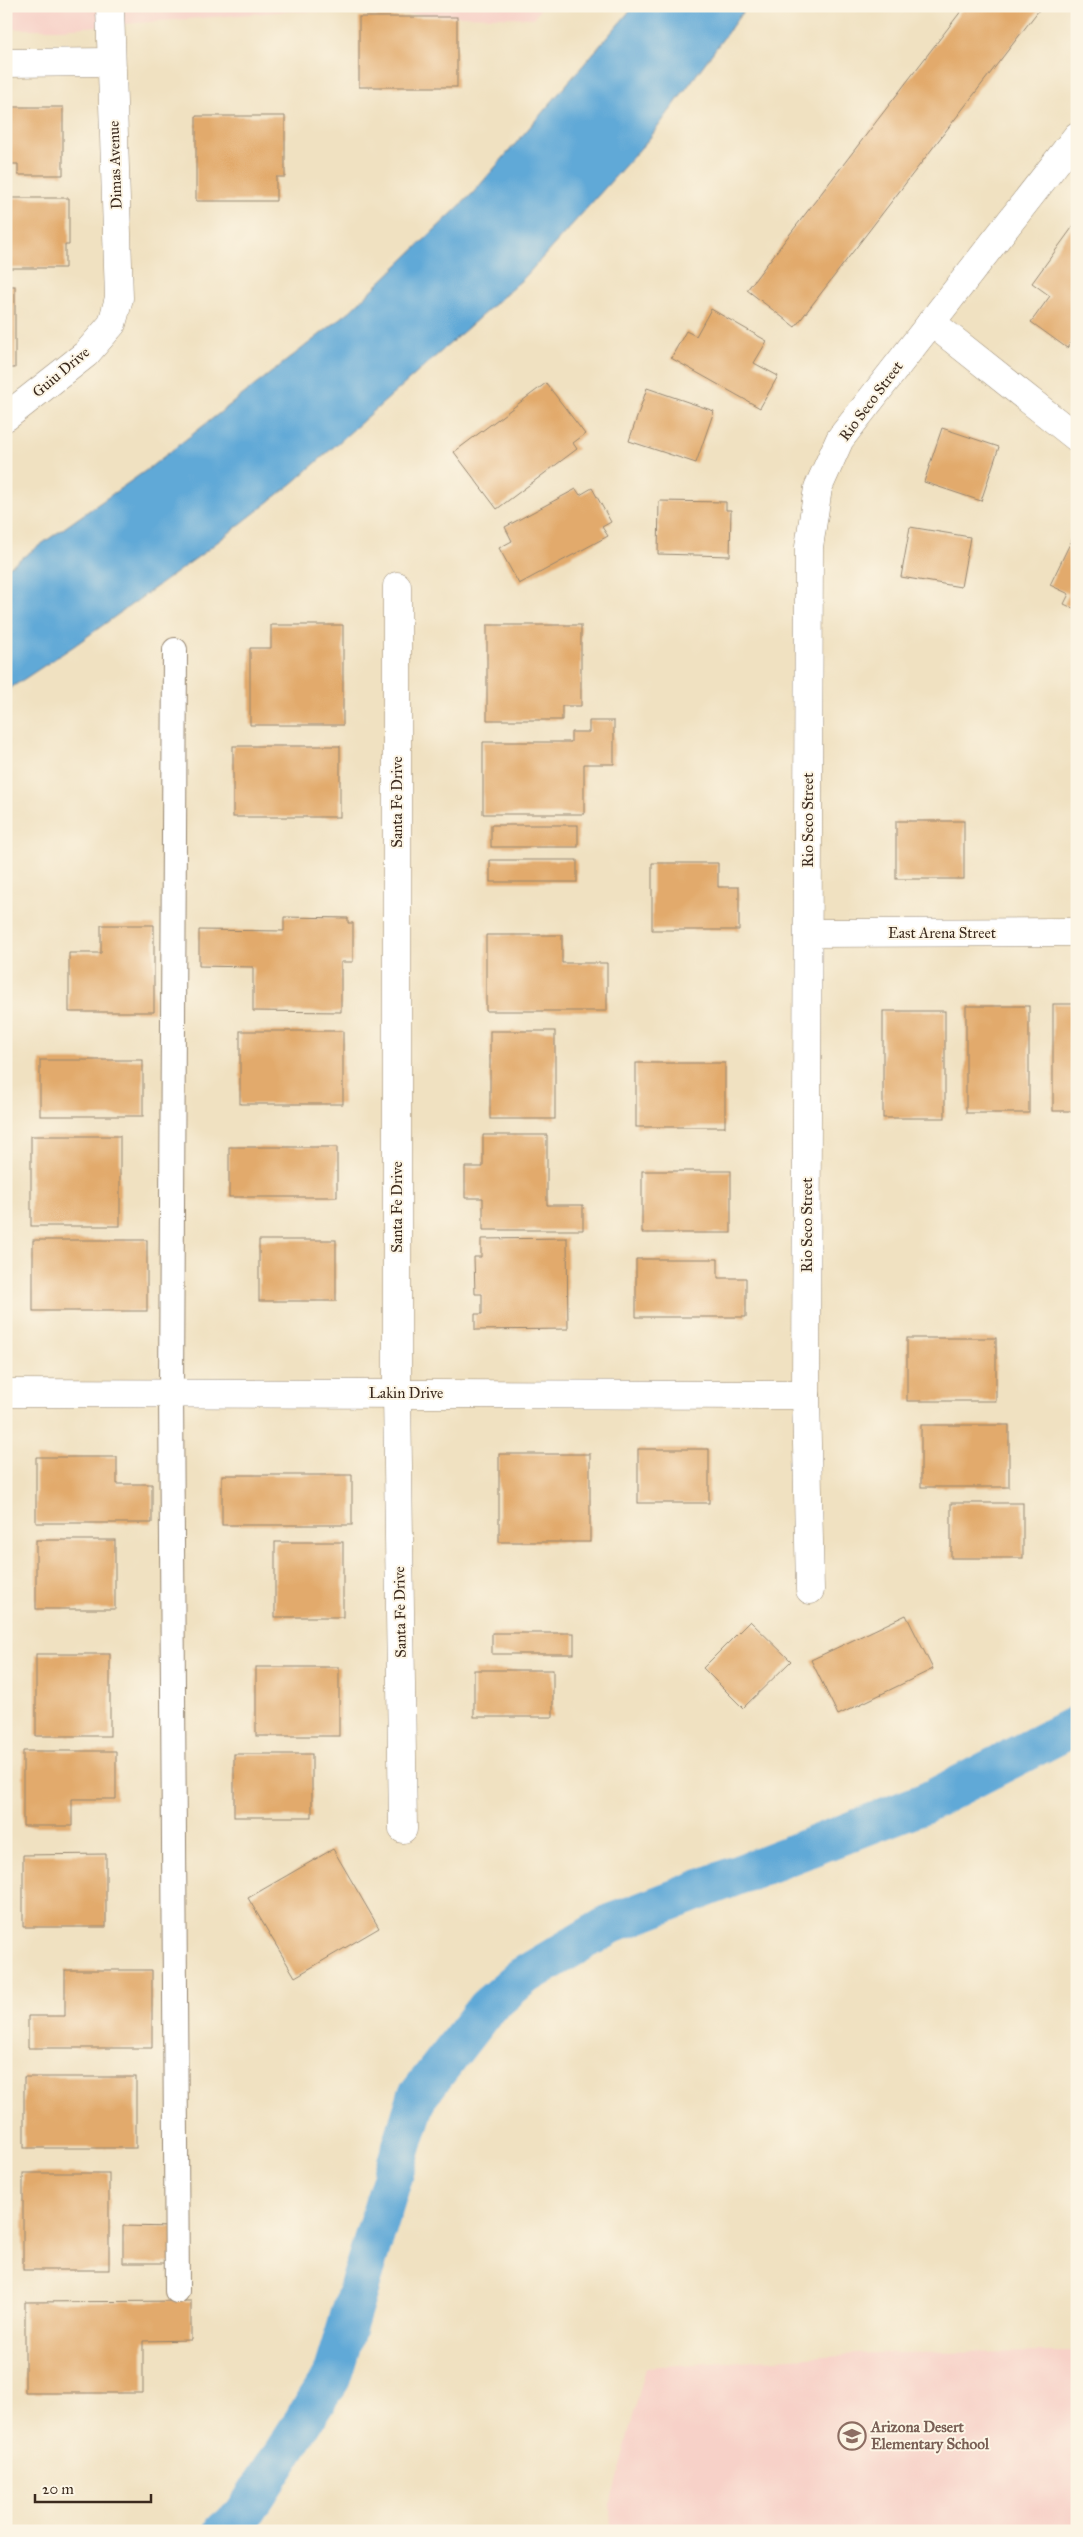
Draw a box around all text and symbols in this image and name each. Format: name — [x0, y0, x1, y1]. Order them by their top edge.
street label: Dimas Avenue — [104, 120, 126, 210]
street label: Guiu Drive — [29, 343, 93, 401]
street label: Rio Seco Street — [835, 357, 907, 444]
street label: Santa Fe Drive — [388, 756, 406, 848]
street label: Rio Seco Street — [799, 772, 817, 867]
street label: East Arena Street — [888, 924, 997, 942]
street label: Santa Fe Drive — [388, 1161, 406, 1253]
street label: Rio Seco Street — [798, 1177, 816, 1272]
street label: Lakin Drive — [369, 1384, 443, 1402]
street label: Santa Fe Drive — [390, 1566, 410, 1658]
place label: Arizona Desert Elementary School — [870, 2418, 990, 2454]
school or university icon: Arizona Desert Elementary School — [837, 2421, 867, 2451]
scale bar — [35, 2472, 151, 2504]
text: 20 m — [42, 2480, 74, 2498]

